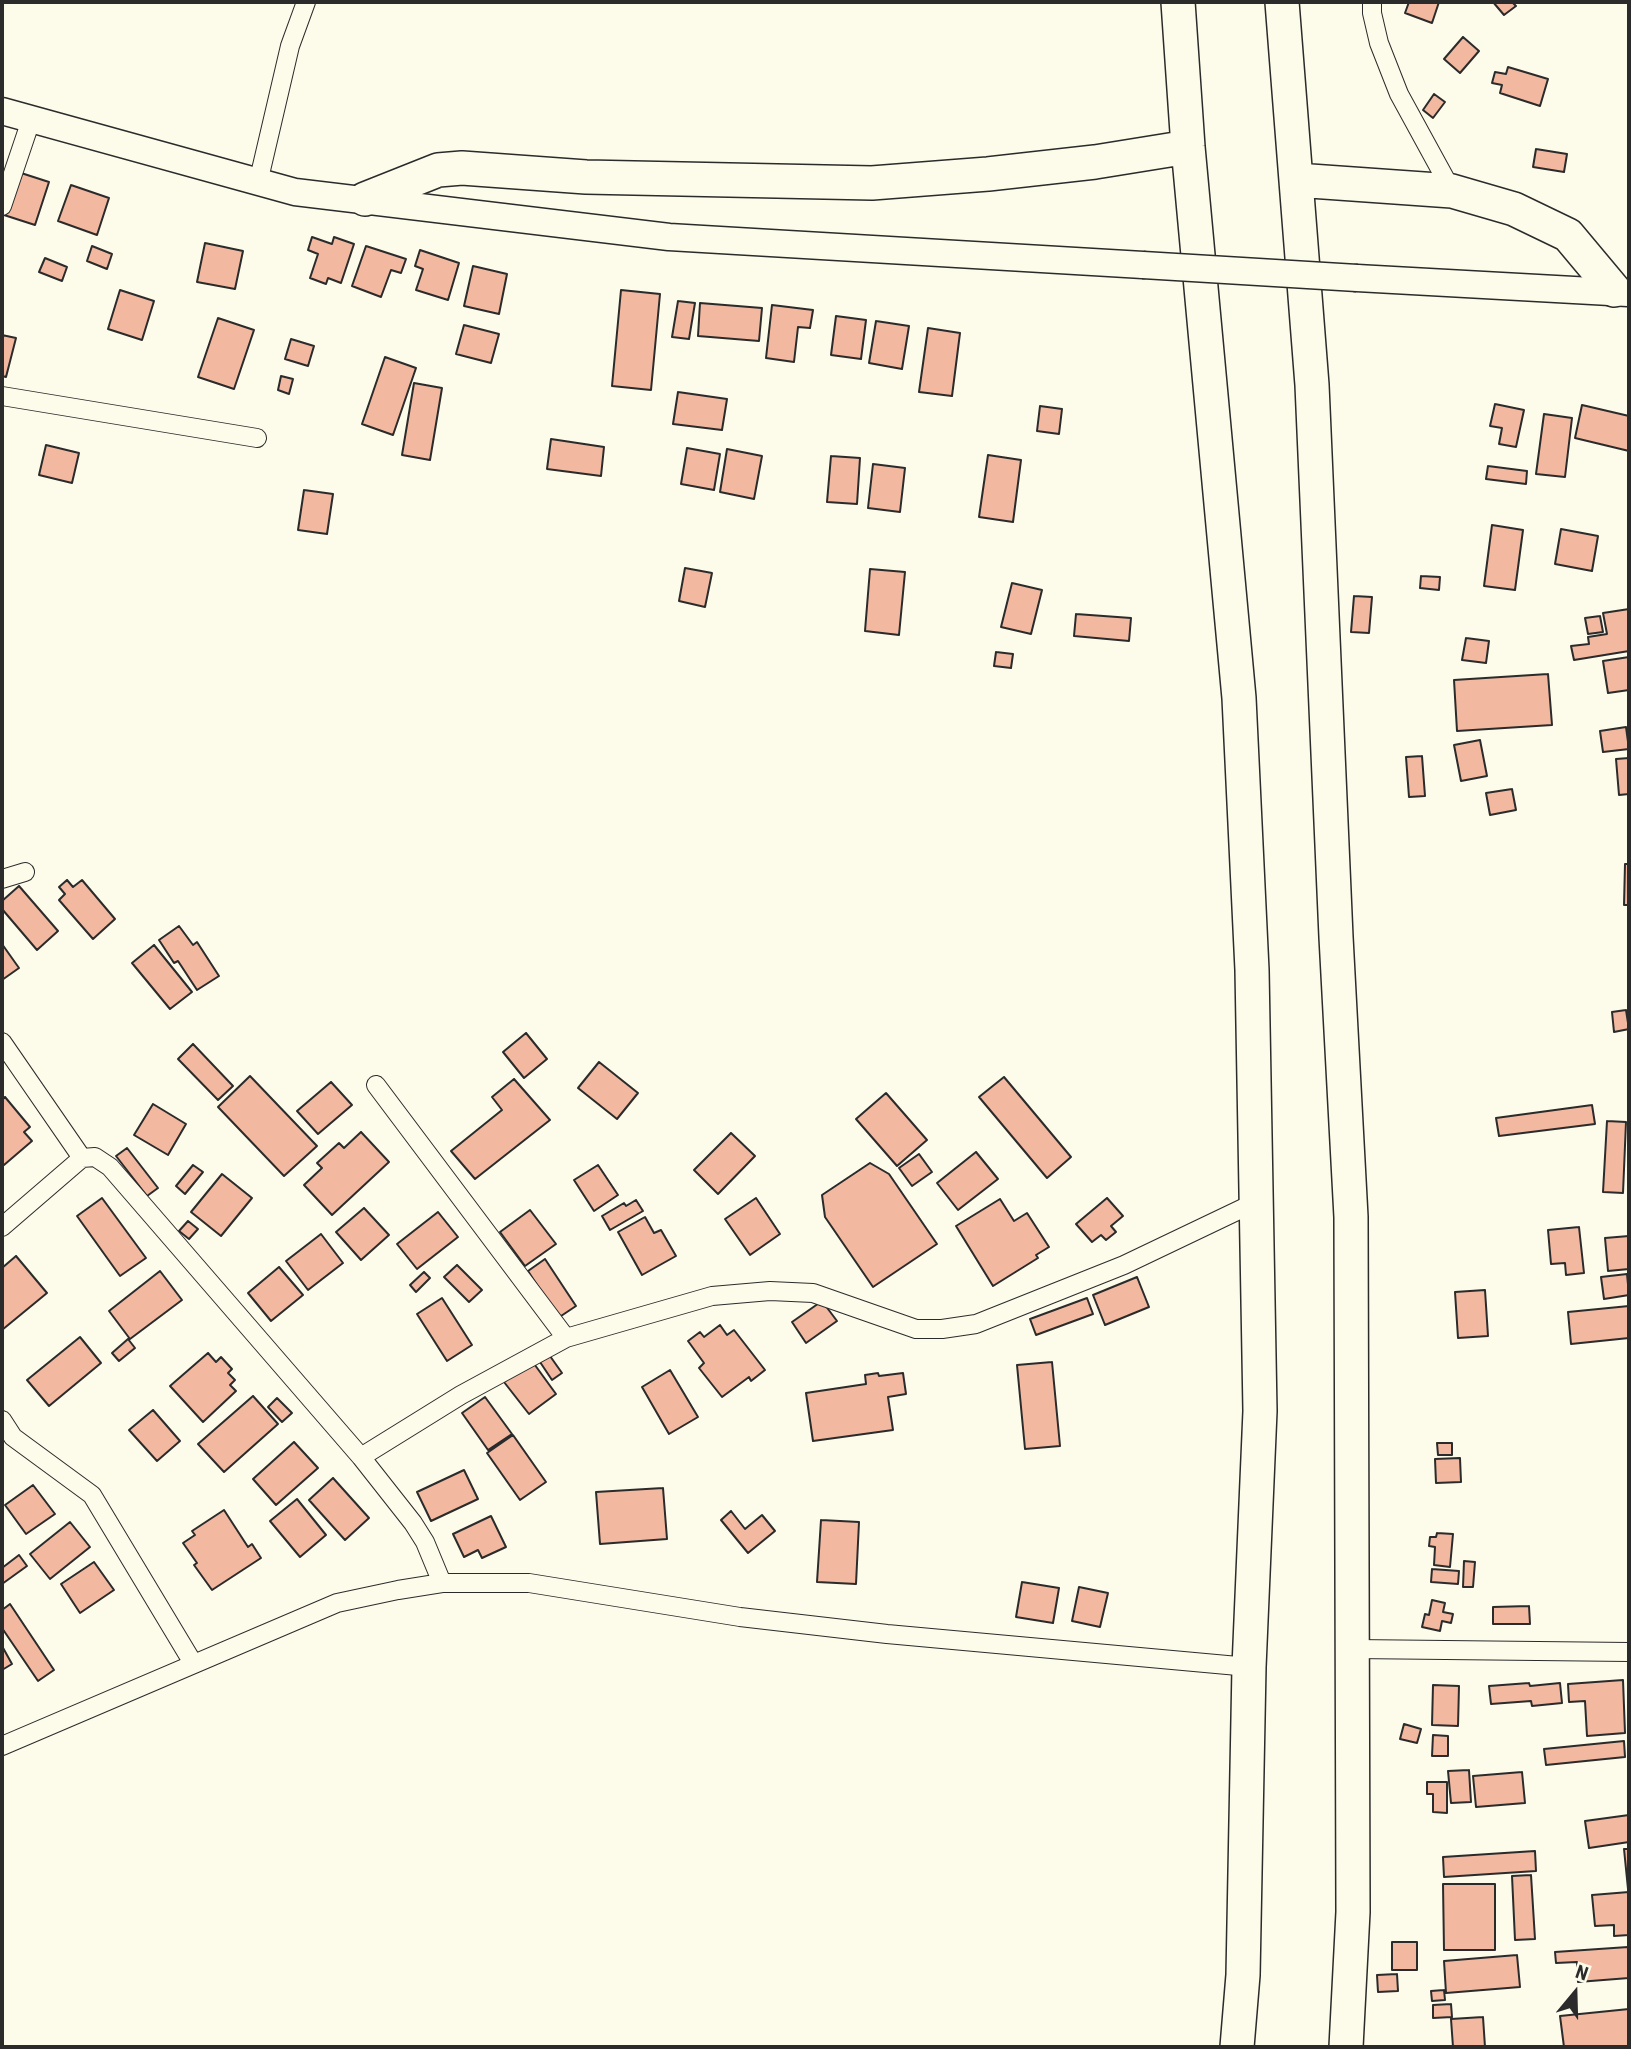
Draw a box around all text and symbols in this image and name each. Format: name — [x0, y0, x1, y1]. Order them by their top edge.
north arrow — [1540, 1958, 1610, 2028]
text: N — [1573, 1960, 1591, 1985]

